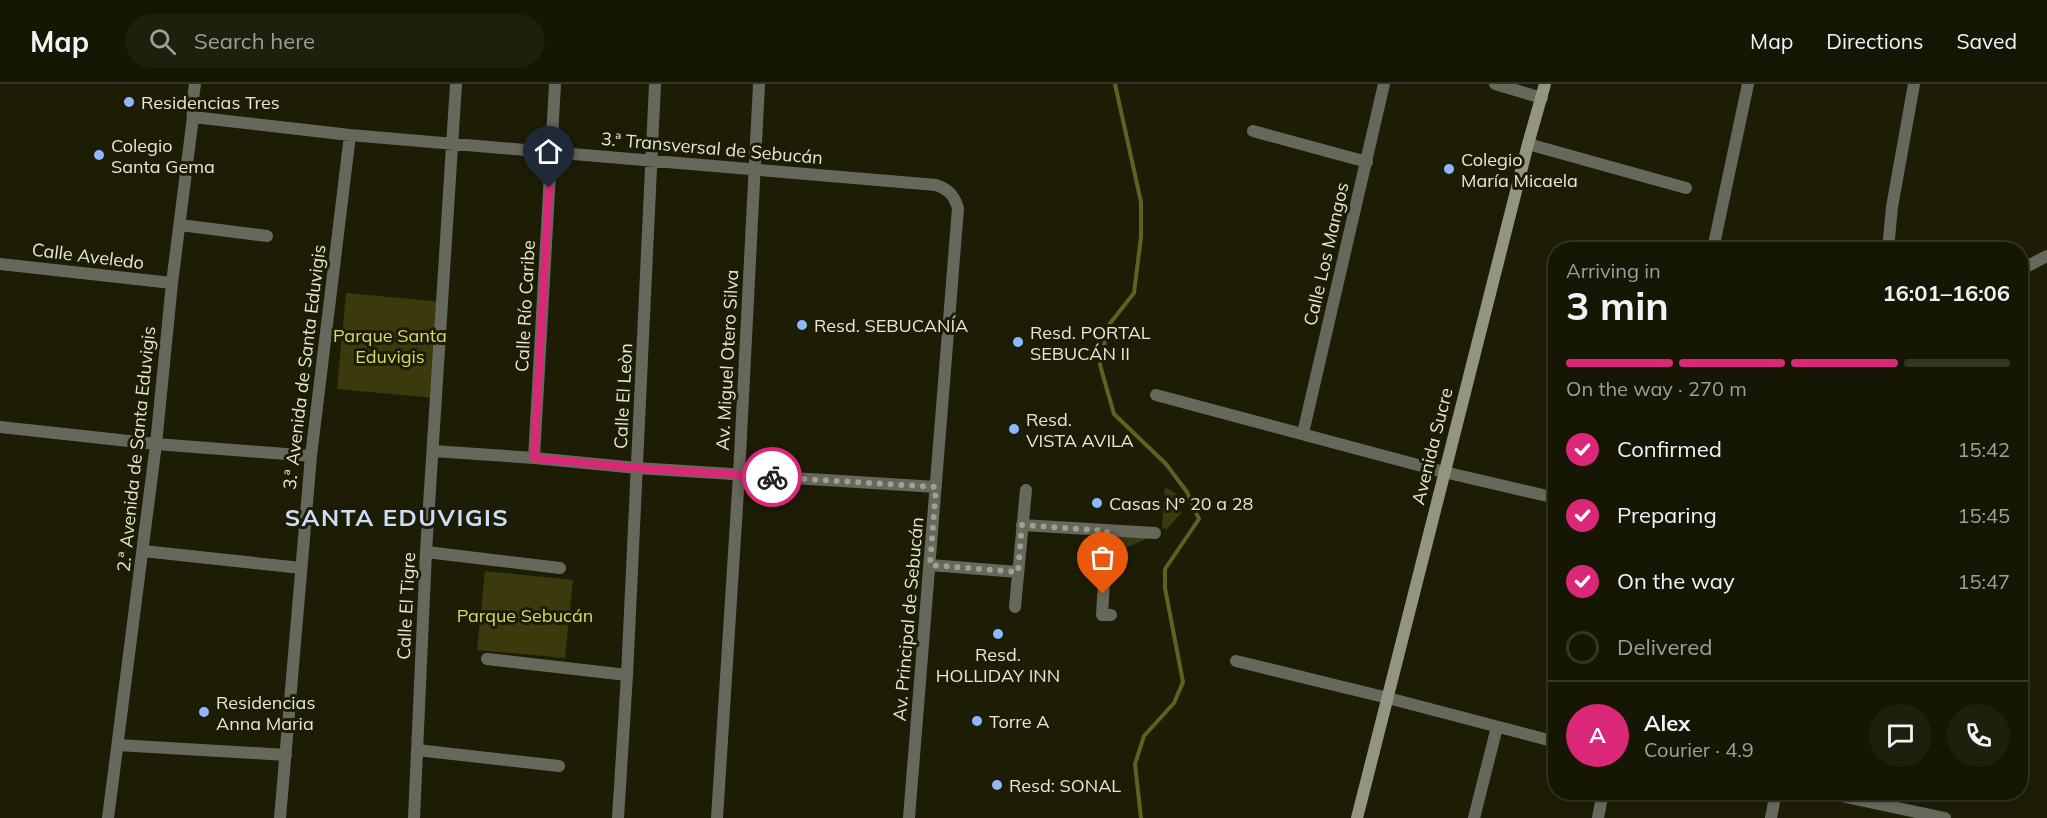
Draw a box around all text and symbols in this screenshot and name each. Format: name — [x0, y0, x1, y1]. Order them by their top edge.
search box — [125, 14, 545, 68]
text: Map — [30, 24, 89, 59]
icon: search — [146, 25, 179, 58]
text: Search here — [194, 27, 315, 55]
text: Map — [1750, 28, 1793, 54]
text: Directions — [1826, 28, 1923, 54]
text: Saved — [1956, 28, 2017, 54]
place label: Residencias Tres — [141, 91, 280, 114]
marker: Residencias Tres — [122, 95, 136, 109]
pin — [523, 126, 574, 188]
street label: 3.ª Transversal de Sebucán — [600, 127, 824, 169]
place label: Colegio Santa Gema — [111, 134, 215, 178]
icon: home — [532, 135, 565, 168]
marker: Colegio Santa Gema — [92, 148, 106, 162]
place label: Colegio María Micaela — [1461, 148, 1578, 192]
marker: Colegio María Micaela — [1442, 162, 1456, 176]
street label: Calle Los Mangos — [1298, 180, 1354, 328]
street label: Calle Aveledo — [31, 238, 145, 274]
street label: Calle Río Caribe — [510, 240, 540, 372]
street label: 3.ª Avenida de Santa Eduvigis — [278, 243, 330, 491]
text: Arriving in — [1566, 258, 1661, 283]
street label: Av. Miguel Otero Silva — [711, 269, 743, 451]
text: 16:01–16:06 — [1882, 279, 2010, 307]
text: 3 min — [1566, 281, 1669, 330]
place label: Resd. SEBUCANÍA — [814, 314, 968, 337]
marker: Resd. SEBUCANÍA — [795, 318, 809, 332]
place label: Resd. PORTAL SEBUCÁN II — [1030, 321, 1151, 365]
park label: Parque Santa Eduvigis — [333, 324, 447, 368]
street label: 2.ª Avenida de Santa Eduvigis — [112, 325, 160, 573]
marker: Resd. PORTAL SEBUCÁN II — [1011, 335, 1025, 349]
street label: Calle El Leòn — [609, 343, 637, 449]
text: On the way · 270 m — [1566, 376, 1747, 401]
street label: Avenida Sucre — [1406, 385, 1458, 507]
place label: Resd. VISTA AVILA — [1026, 408, 1134, 452]
marker: Resd. VISTA AVILA — [1007, 422, 1021, 436]
icon: check — [1566, 433, 1599, 466]
text: Confirmed — [1617, 435, 1722, 463]
text: 15:42 — [1957, 437, 2010, 462]
courier — [742, 447, 802, 507]
icon: bike — [756, 461, 789, 494]
place label: Casas N° 20 a 28 — [1109, 492, 1253, 515]
marker: Casas N° 20 a 28 — [1090, 496, 1104, 510]
icon: check — [1566, 499, 1599, 532]
text: Preparing — [1617, 501, 1717, 529]
district label: SANTA EDUVIGIS — [285, 502, 509, 532]
text: 15:45 — [1957, 503, 2010, 528]
street label: Av. Principal de Sebucán — [888, 516, 928, 722]
pin — [1077, 532, 1128, 594]
icon: bag — [1086, 541, 1119, 574]
street label: Calle El Tigre — [392, 552, 420, 660]
icon: check — [1566, 565, 1599, 598]
text: On the way — [1617, 567, 1735, 595]
text: 15:47 — [1957, 569, 2010, 594]
park label: Parque Sebucán — [457, 604, 593, 627]
marker: Resd. HOLLIDAY INN — [991, 627, 1005, 641]
text: Delivered — [1617, 633, 1712, 661]
place label: Resd. HOLLIDAY INN — [936, 643, 1060, 687]
place label: Residencias Anna Maria — [216, 691, 315, 735]
button: chat — [1869, 704, 1932, 767]
button: phone — [1947, 704, 2010, 767]
marker: Residencias Anna Maria — [197, 705, 211, 719]
text: Alex — [1644, 709, 1690, 737]
place label: Torre A — [989, 710, 1049, 733]
marker: Torre A — [970, 714, 984, 728]
text: A — [1589, 721, 1606, 749]
text: Courier · 4.9 — [1644, 737, 1754, 762]
place label: Resd: SONAL — [1009, 774, 1121, 797]
marker: Resd: SONAL — [990, 778, 1004, 792]

